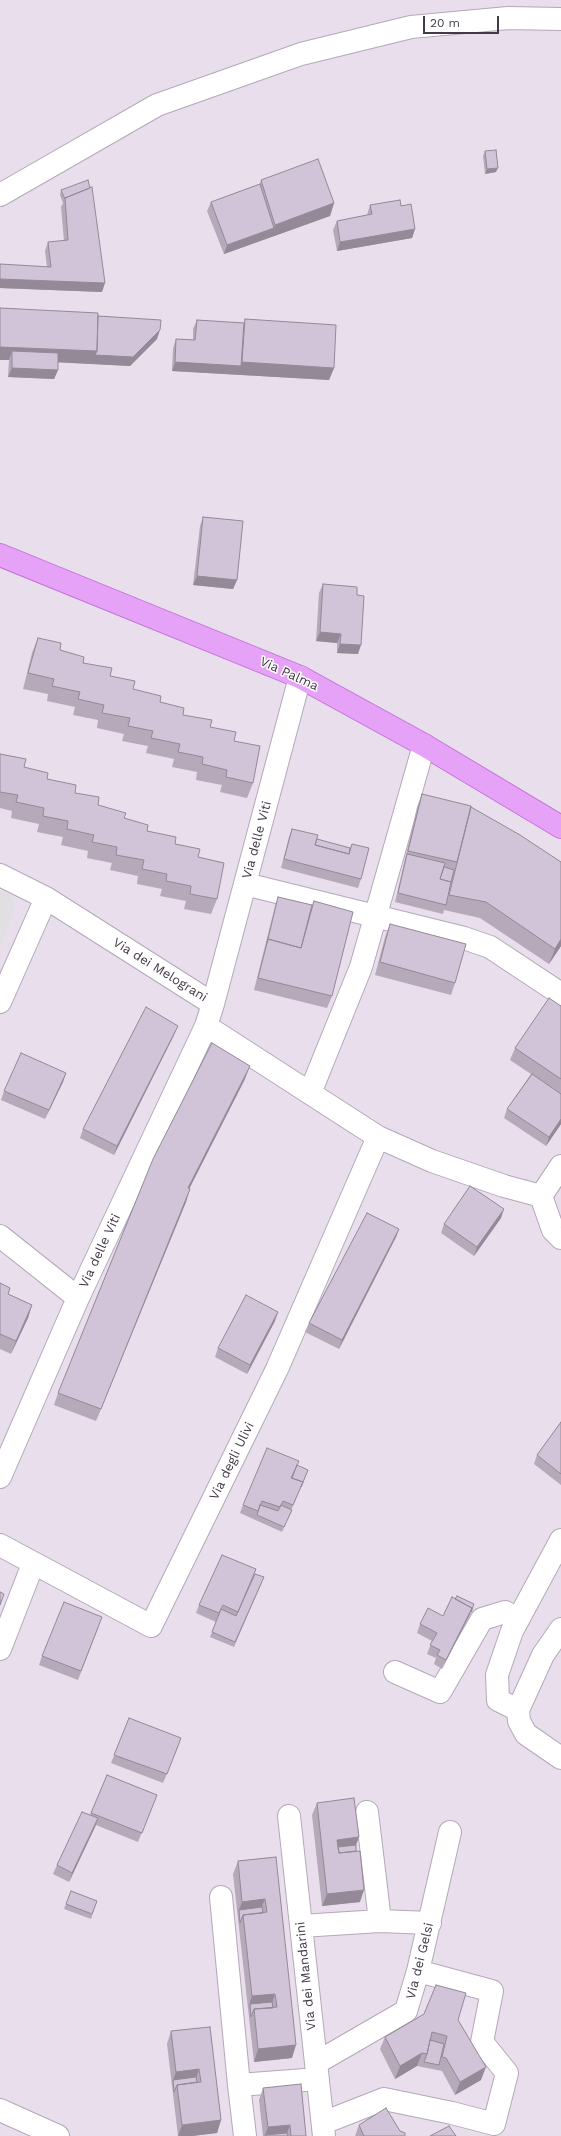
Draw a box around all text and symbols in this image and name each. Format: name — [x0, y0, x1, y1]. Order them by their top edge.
scale bar — [425, 8, 501, 34]
text: 20 m — [430, 16, 460, 30]
street label: Via Palma — [257, 654, 321, 694]
street label: Via delle Viti — [239, 799, 275, 881]
street label: Via dei Melograni — [110, 935, 210, 1005]
street label: Via delle Viti — [76, 1211, 124, 1291]
street label: Via degli Ulivi — [206, 1419, 258, 1503]
street label: Via dei Mandarini — [293, 1921, 319, 2031]
street label: Via dei Gelsi — [403, 1921, 437, 2001]

